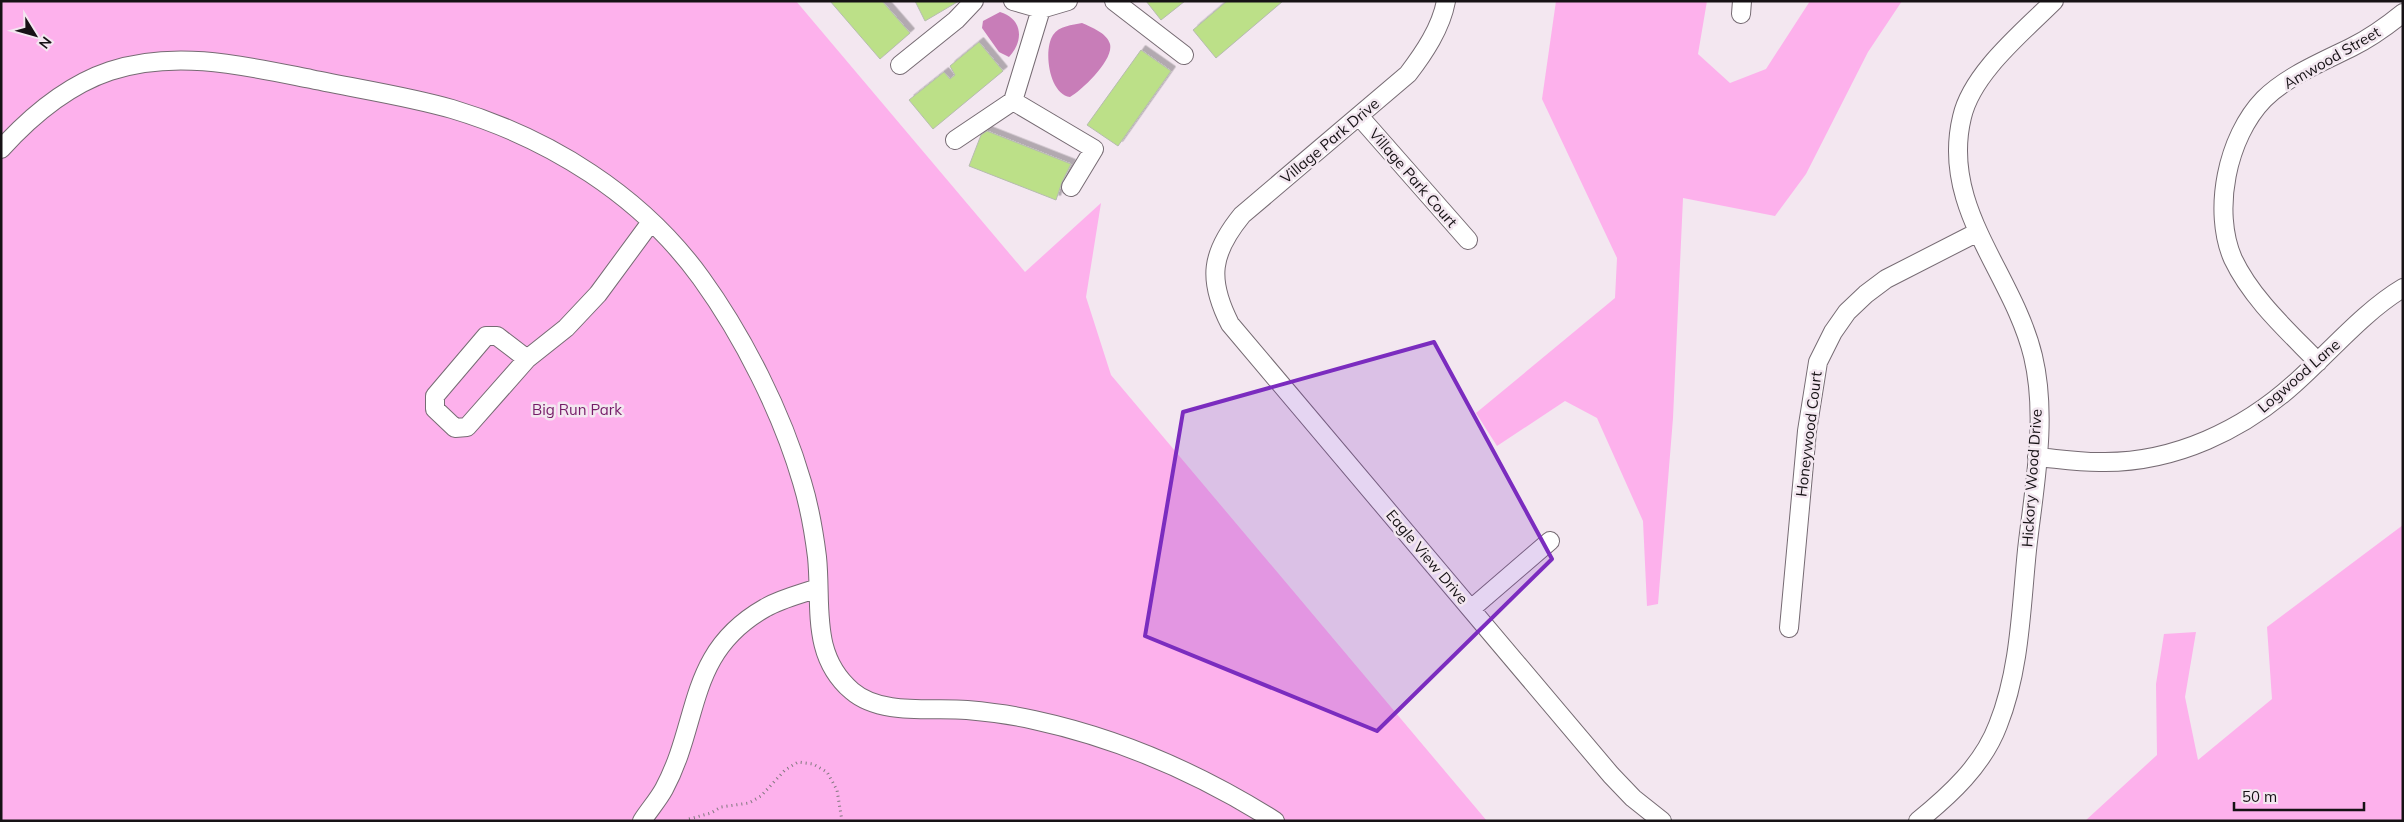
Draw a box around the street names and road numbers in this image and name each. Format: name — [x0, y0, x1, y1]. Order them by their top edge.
street label: Amwood Street — [2280, 22, 2384, 93]
street label: Village Park Drive — [1276, 94, 1383, 187]
street label: Village Park Court — [1365, 124, 1461, 231]
street label: Logwood Lane — [2254, 335, 2344, 417]
street label: Honeywood Court — [1791, 370, 1826, 498]
street label: Hickory Wood Drive — [2017, 408, 2046, 548]
street label: Eagle View Drive — [1382, 505, 1472, 608]

